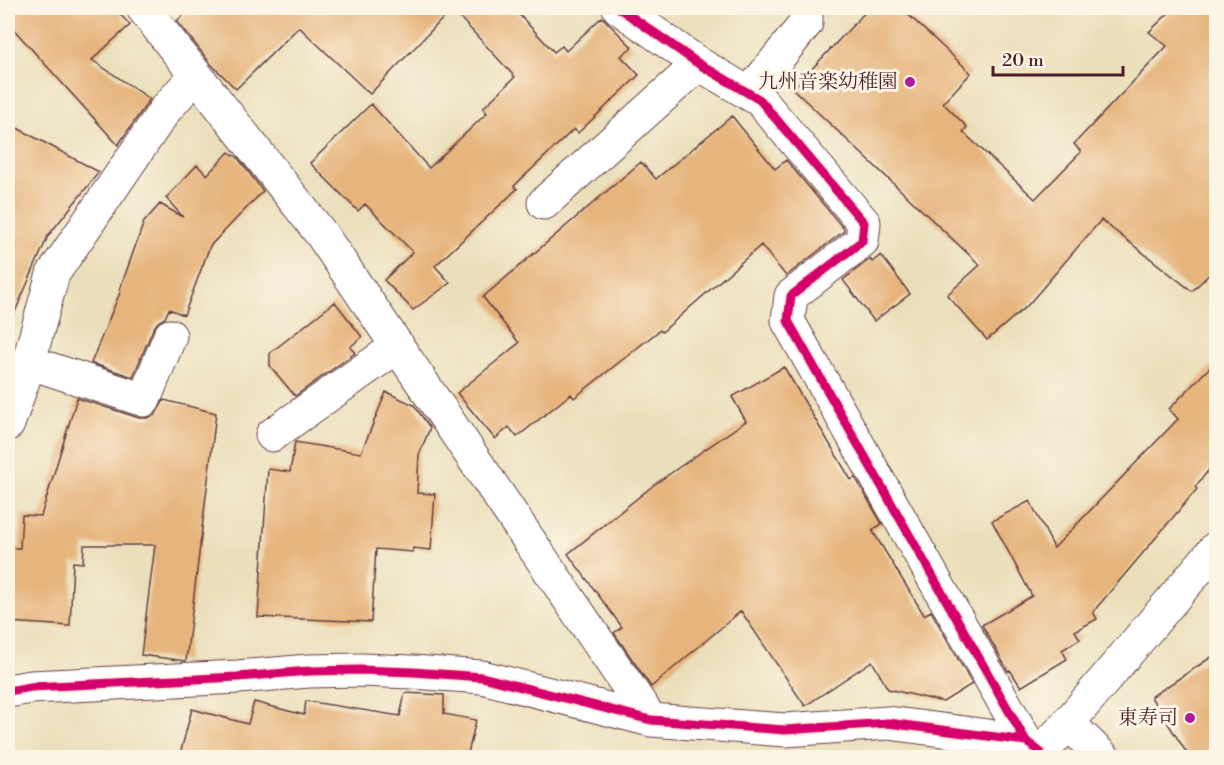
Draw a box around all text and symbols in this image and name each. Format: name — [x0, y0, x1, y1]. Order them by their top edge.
scale bar — [993, 39, 1124, 77]
text: 20 m — [1002, 49, 1044, 72]
place label: 九州音楽幼稚園 — [758, 70, 898, 95]
marker: 九州音楽幼稚園 — [903, 75, 917, 89]
place label: 東寿司 — [1118, 706, 1178, 731]
marker: 東寿司 — [1183, 711, 1197, 725]

